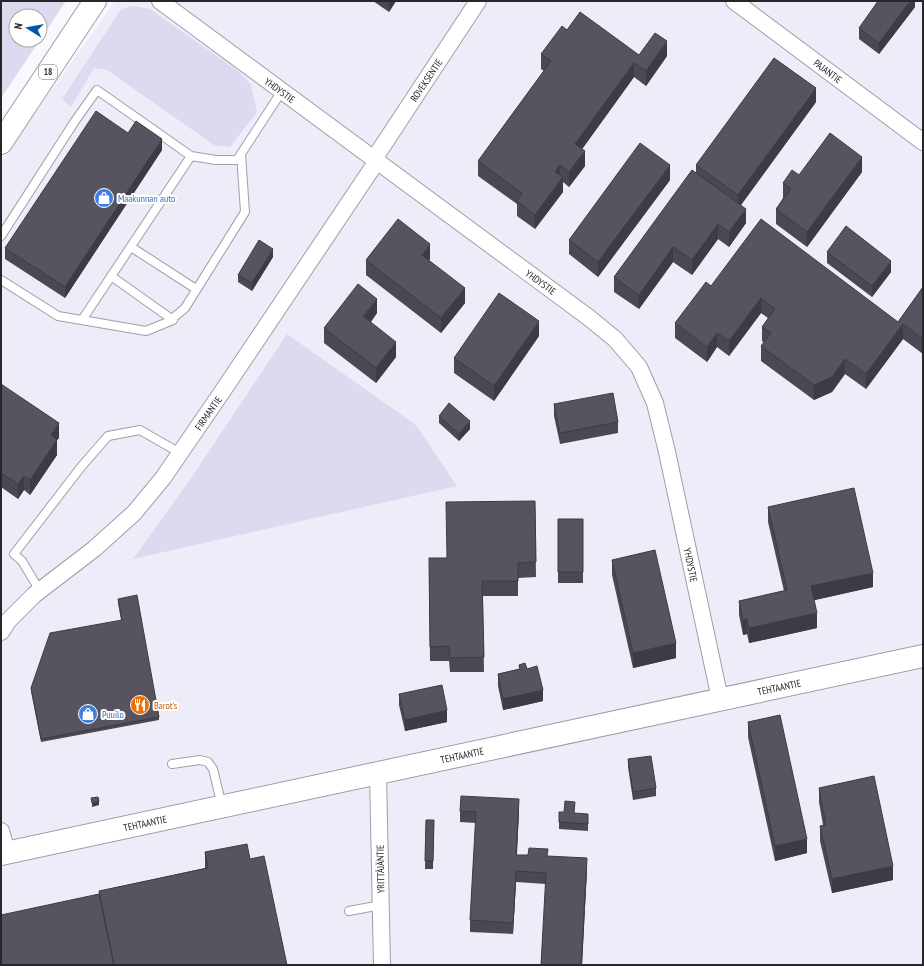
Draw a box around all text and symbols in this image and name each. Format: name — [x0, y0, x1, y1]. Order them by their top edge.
north arrow — [8, 8, 48, 48]
text: N — [11, 22, 26, 30]
street label: ROVEKSENTIE — [407, 56, 445, 104]
street label: PAJANTIE — [811, 56, 845, 86]
road number: 18 — [39, 65, 57, 79]
street label: YHDYSTIE — [262, 75, 298, 106]
shop icon: Maakunnan auto — [93, 187, 115, 209]
place label: Maakunnan auto — [118, 192, 175, 205]
street label: YHDYSTIE — [523, 267, 559, 298]
street label: FIRMANTIE — [192, 394, 225, 433]
street label: YHDYSTIE — [681, 547, 700, 583]
street label: TEHTAANTIE — [756, 677, 802, 698]
restaurant icon: Barot's — [129, 694, 151, 716]
place label: Barot's — [154, 699, 178, 712]
shop icon: Puuilo — [77, 703, 99, 725]
place label: Puuilo — [102, 708, 124, 721]
street label: TEHTAANTIE — [439, 745, 485, 766]
street label: TEHTAANTIE — [122, 813, 168, 834]
street label: YRITTÄJÄNTIE — [374, 845, 387, 893]

